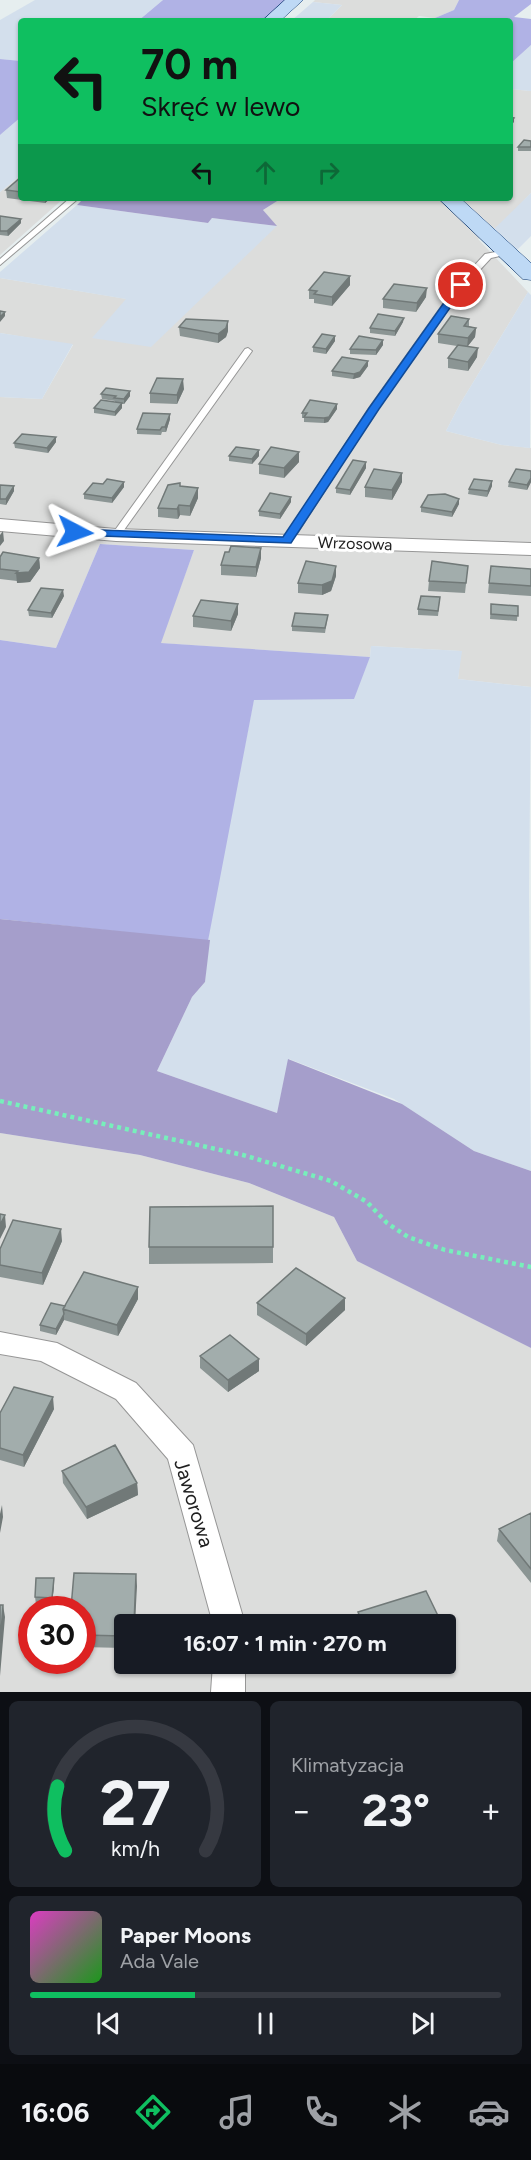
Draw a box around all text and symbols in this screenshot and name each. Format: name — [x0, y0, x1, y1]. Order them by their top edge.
text: 70 m — [141, 39, 238, 90]
icon: left — [42, 42, 120, 120]
text: Skręć w lewo — [141, 90, 301, 123]
icon: left — [186, 156, 219, 189]
icon: ahead — [249, 156, 282, 189]
icon: right — [312, 156, 345, 189]
pin — [435, 259, 486, 310]
icon: arrive — [444, 268, 477, 301]
position arrow — [43, 500, 107, 564]
street label: Wrzosowa — [317, 533, 393, 554]
street label: Jaworowa — [169, 1456, 219, 1550]
speed limit sign: 30 — [18, 1596, 96, 1674]
text: 16:07 · 1 min · 270 m — [183, 1630, 387, 1657]
text: Klimatyzacja — [291, 1753, 404, 1777]
text: 27 — [100, 1766, 170, 1841]
text: 23° — [362, 1783, 430, 1837]
text: − — [291, 1791, 312, 1830]
text: + — [480, 1791, 501, 1830]
text: km/h — [111, 1836, 159, 1861]
text: Paper Moons — [120, 1922, 251, 1949]
text: Ada Vale — [120, 1949, 199, 1973]
icon: previous — [92, 2007, 125, 2040]
icon: pause — [249, 2007, 282, 2040]
icon: next — [406, 2007, 439, 2040]
icon: directions — [132, 2091, 174, 2133]
icon: music — [216, 2091, 258, 2133]
icon: phone — [300, 2091, 342, 2133]
icon: climate — [384, 2091, 426, 2133]
icon: car — [468, 2091, 510, 2133]
text: 16:06 — [21, 2096, 89, 2129]

